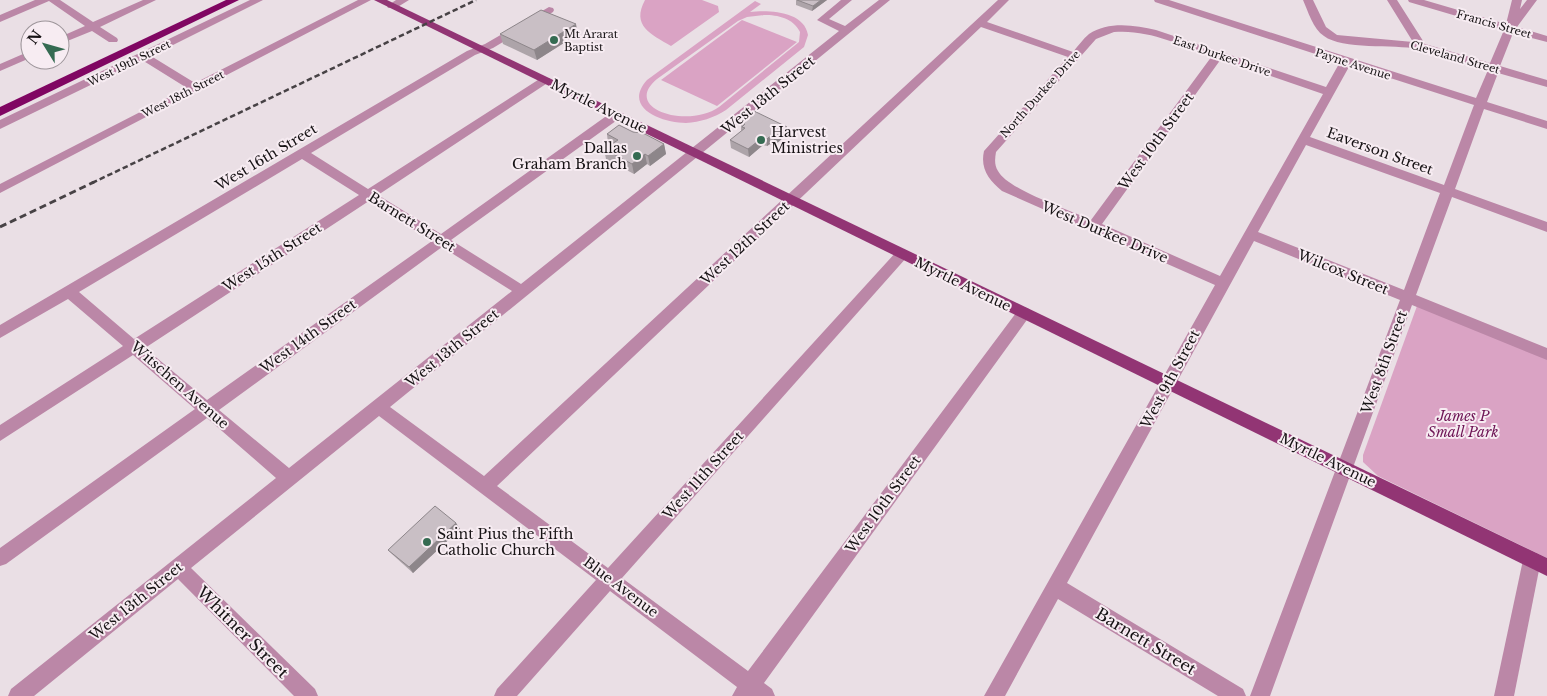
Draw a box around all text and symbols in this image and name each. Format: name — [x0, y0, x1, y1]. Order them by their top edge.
street label: Francis Street — [1455, 7, 1534, 42]
north arrow — [20, 20, 70, 70]
text: N — [23, 27, 46, 48]
place label: Mt Ararat Baptist — [564, 27, 619, 54]
street label: East Durkee Drive — [1171, 33, 1273, 79]
marker: Mt Ararat Baptist — [548, 34, 560, 46]
street label: West 19th Street — [84, 36, 174, 90]
street label: Cleveland Street — [1409, 38, 1502, 77]
street label: Payne Avenue — [1313, 45, 1393, 83]
street label: North Durkee Drive — [997, 47, 1083, 141]
street label: West 13th Street — [717, 51, 819, 139]
street label: West 18th Street — [139, 67, 227, 121]
street label: Myrtle Avenue — [548, 75, 650, 137]
street label: West 10th Street — [1114, 88, 1198, 194]
street label: West 16th Street — [211, 119, 321, 195]
place label: Harvest Ministries — [771, 123, 843, 157]
street label: Eaverson Street — [1324, 123, 1436, 179]
marker: Harvest Ministries — [755, 134, 767, 146]
place label: Dallas Graham Branch — [512, 139, 627, 173]
marker: Dallas Graham Branch — [631, 150, 643, 162]
street label: Barnett Street — [365, 188, 460, 256]
street label: West 12th Street — [696, 197, 794, 289]
street label: West Durkee Drive — [1038, 197, 1171, 267]
street label: West 15th Street — [218, 218, 325, 296]
street label: Wilcox Street — [1294, 245, 1392, 299]
street label: Myrtle Avenue — [912, 253, 1014, 315]
street label: West 14th Street — [256, 295, 360, 378]
street label: West 13th Street — [401, 304, 503, 392]
street label: West 8th Street — [1357, 307, 1411, 417]
street label: West 9th Street — [1136, 326, 1204, 432]
street label: Witschen Avenue — [126, 337, 233, 433]
park label: James P Small Park — [1427, 407, 1499, 441]
street label: West 11th Street — [658, 427, 748, 524]
street label: Myrtle Avenue — [1277, 429, 1379, 491]
street label: West 10th Street — [841, 451, 925, 557]
place label: Saint Pius the Fifth Catholic Church — [437, 525, 574, 559]
marker: Saint Pius the Fifth Catholic Church — [421, 536, 433, 548]
street label: Blue Avenue — [580, 553, 662, 621]
street label: West 13th Street — [85, 557, 187, 645]
street label: Whitner Street — [192, 581, 293, 682]
street label: Barnett Street — [1092, 603, 1200, 679]

